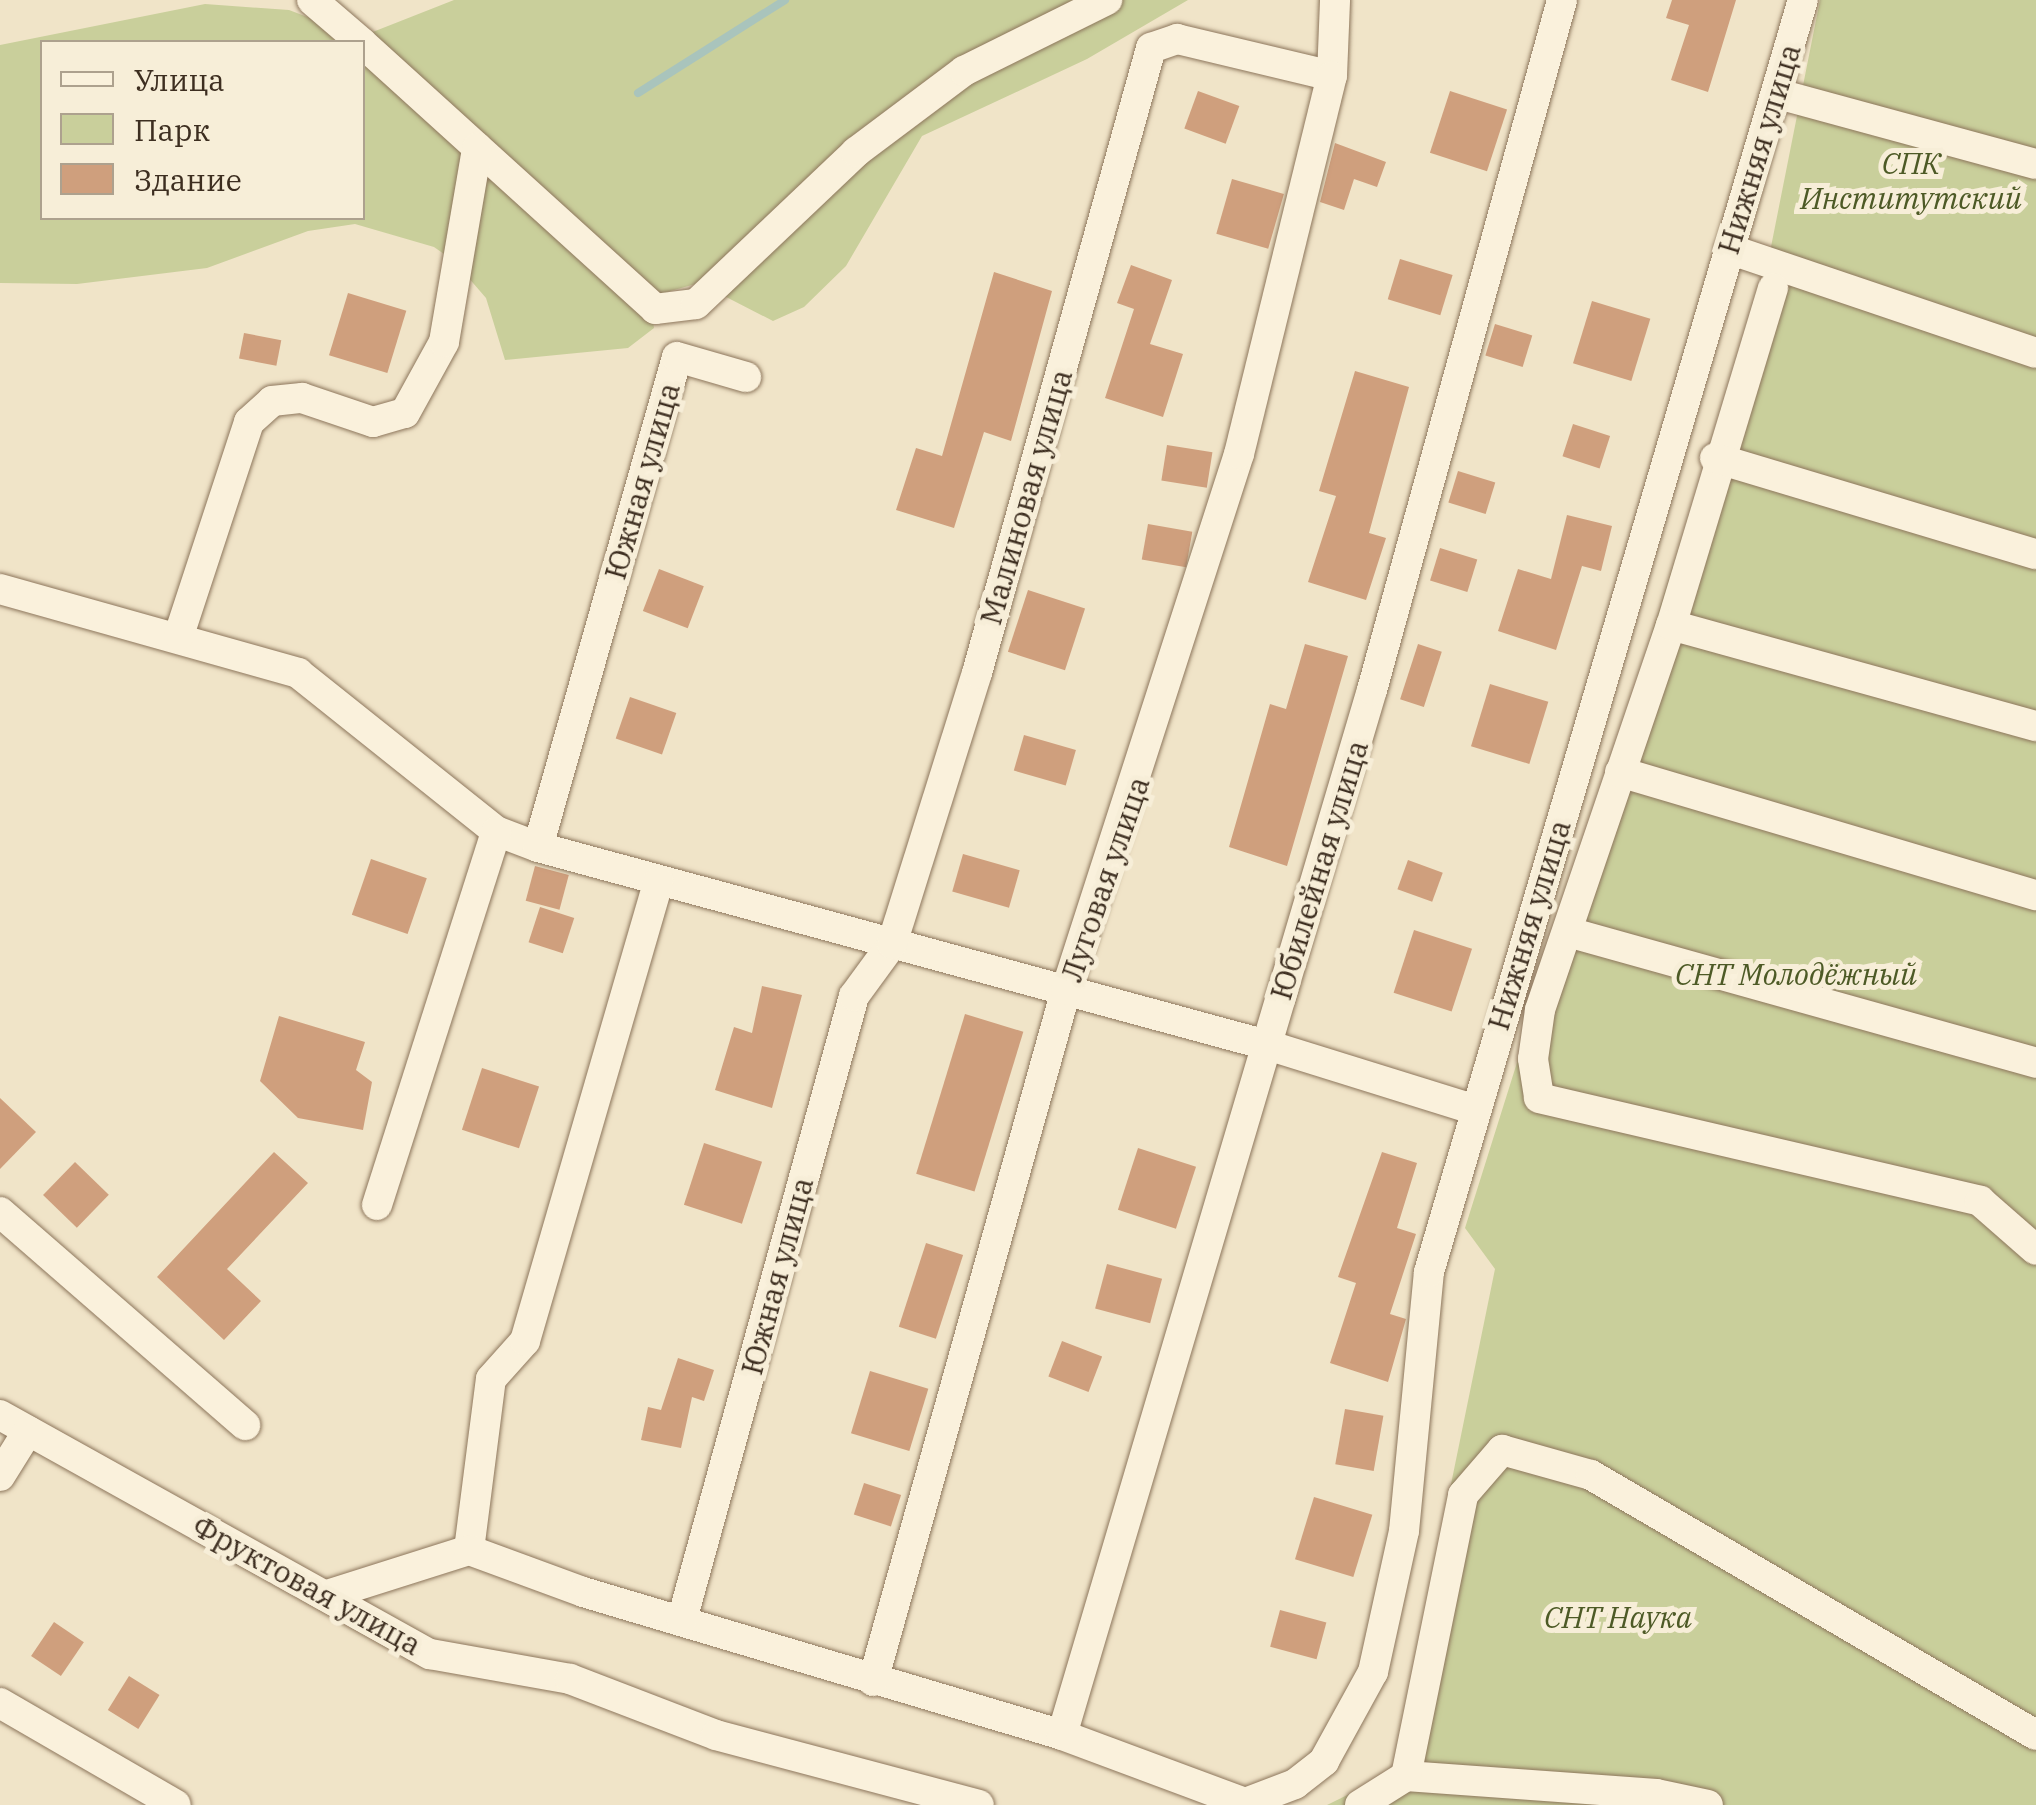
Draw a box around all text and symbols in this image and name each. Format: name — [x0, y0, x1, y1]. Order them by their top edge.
legend — [40, 40, 365, 220]
street label: Нижняя улица — [1710, 40, 1808, 258]
text: Улица — [134, 60, 225, 99]
text: Парк — [134, 110, 210, 149]
park label: СПК Институтский — [1800, 145, 2022, 216]
text: Здание — [134, 160, 242, 199]
street label: Малиновая улица — [972, 365, 1080, 629]
street label: Южная улица — [597, 379, 687, 583]
street label: Юбилейная улица — [1262, 736, 1376, 1004]
street label: Луговая улица — [1053, 772, 1157, 986]
street label: Нижняя улица — [1480, 816, 1578, 1034]
park label: СНТ Молодёжный — [1675, 956, 1917, 992]
street label: Южная улица — [733, 1173, 821, 1379]
street label: Фруктовая улица — [186, 1507, 428, 1663]
park label: СНТ Наука — [1544, 1599, 1692, 1635]

